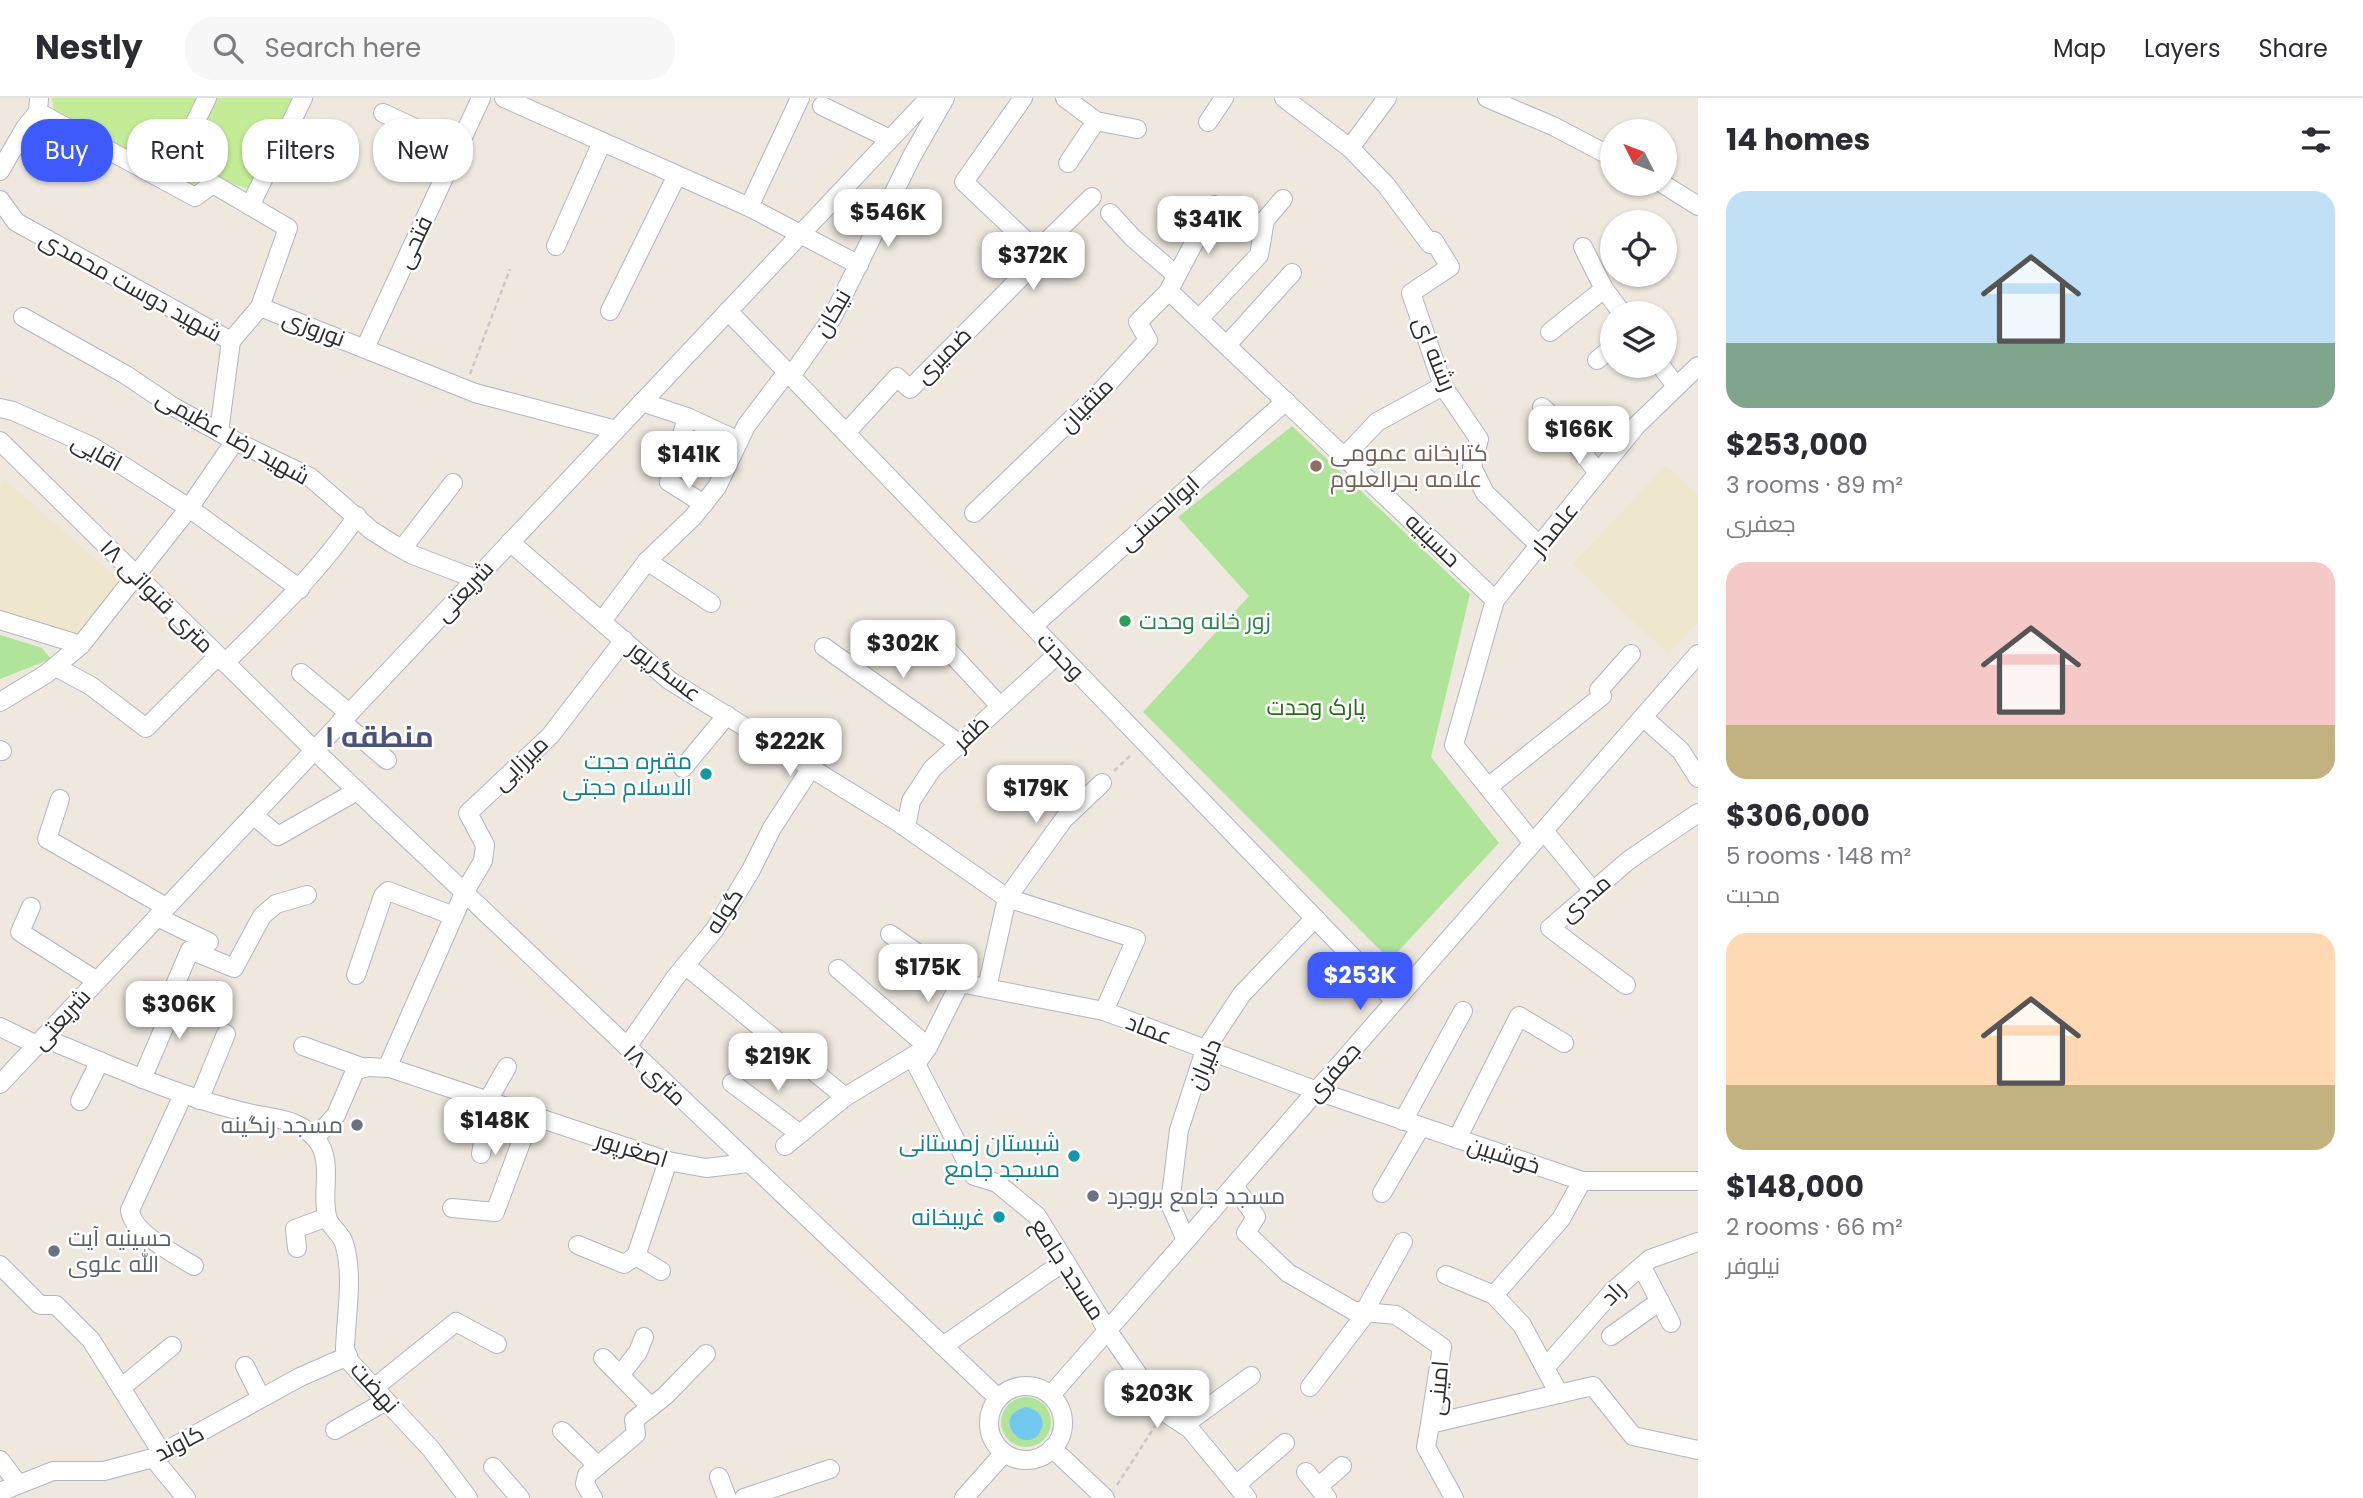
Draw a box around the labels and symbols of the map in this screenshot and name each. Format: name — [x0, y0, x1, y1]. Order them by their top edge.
north arrow — [1600, 119, 1676, 196]
pin: $546K — [839, 190, 937, 249]
pin: $341K — [1159, 197, 1257, 256]
street label: فتحی — [388, 210, 440, 274]
street label: شهید دوست محمدی — [34, 223, 228, 349]
pin: $372K — [984, 232, 1082, 292]
street label: نیکان — [806, 283, 858, 343]
street label: نوروزی — [278, 301, 350, 355]
street label: رشنه ای — [1406, 312, 1464, 396]
street label: ضمیری — [907, 319, 979, 391]
street label: متقیان — [1052, 371, 1120, 439]
street label: شهید رضا عظیمی — [151, 382, 315, 492]
pin: $166K — [1530, 406, 1628, 466]
street label: اقایی — [66, 425, 128, 479]
pin: $141K — [640, 432, 738, 491]
place label: کتابخانه عمومی علامه بحرالعلوم — [1330, 437, 1488, 495]
marker: کتابخانه عمومی علامه بحرالعلوم — [1308, 458, 1324, 474]
street label: ابوالحسنی — [1112, 468, 1206, 558]
street label: علمدار — [1521, 495, 1586, 564]
street label: حسینیه — [1398, 506, 1468, 574]
street label: ۱۸ متری قنواتی — [93, 532, 221, 660]
street label: شریعتی — [427, 553, 501, 629]
place label: زور خانه وحدت — [1139, 605, 1271, 637]
marker: زور خانه وحدت — [1117, 613, 1133, 629]
pin: $302K — [854, 620, 952, 680]
street label: وحدت — [1030, 625, 1092, 687]
street label: عسگرپور — [620, 632, 708, 709]
park label: پارک وحدت — [1267, 691, 1365, 723]
street label: ظفر — [944, 708, 996, 759]
district label: منطقه ۱ — [324, 715, 434, 758]
pin: $222K — [741, 718, 839, 778]
street label: میرزایی — [485, 728, 555, 798]
place label: مقبره حجت الاسلام حجتی — [562, 745, 692, 803]
marker: مقبره حجت الاسلام حجتی — [698, 766, 714, 782]
pin: $179K — [987, 766, 1085, 825]
street label: مددی — [1552, 867, 1618, 929]
street label: گوله — [697, 882, 751, 940]
pin: $175K — [879, 944, 977, 1004]
pin: $253K — [1311, 953, 1409, 1012]
street label: شریعتی — [24, 981, 98, 1057]
pin: $306K — [130, 982, 228, 1041]
street label: عماد — [1121, 1006, 1177, 1052]
pin: $219K — [729, 1034, 827, 1093]
street label: دلیران — [1179, 1034, 1229, 1094]
street label: جعفری — [1298, 1035, 1368, 1109]
street label: ۱۸ متری — [616, 1037, 694, 1113]
pin: $148K — [446, 1098, 544, 1157]
place label: مسجد رنگینه — [221, 1109, 343, 1141]
marker: مسجد رنگینه — [349, 1117, 365, 1133]
street label: اصغرپور — [590, 1122, 672, 1175]
place label: شبستان زمستانی مسجد جامع — [899, 1127, 1060, 1185]
street label: خوشبین — [1464, 1128, 1544, 1182]
marker: شبستان زمستانی مسجد جامع — [1066, 1148, 1082, 1164]
place label: مسجد جامع بروجرد — [1107, 1180, 1285, 1212]
marker: مسجد جامع بروجرد — [1085, 1188, 1101, 1204]
place label: غریبخانه — [911, 1201, 985, 1233]
marker: غریبخانه — [991, 1209, 1007, 1225]
street label: مسجد جامع — [1023, 1212, 1113, 1326]
place label: حسینیه آیت الله علوی — [68, 1222, 171, 1280]
marker: حسینیه آیت الله علوی — [46, 1243, 62, 1259]
street label: راد — [1593, 1273, 1633, 1313]
street label: نهضت — [343, 1354, 407, 1420]
street label: امینی — [1420, 1359, 1456, 1417]
pin: $203K — [1108, 1370, 1206, 1430]
street label: کاوند — [149, 1417, 209, 1469]

